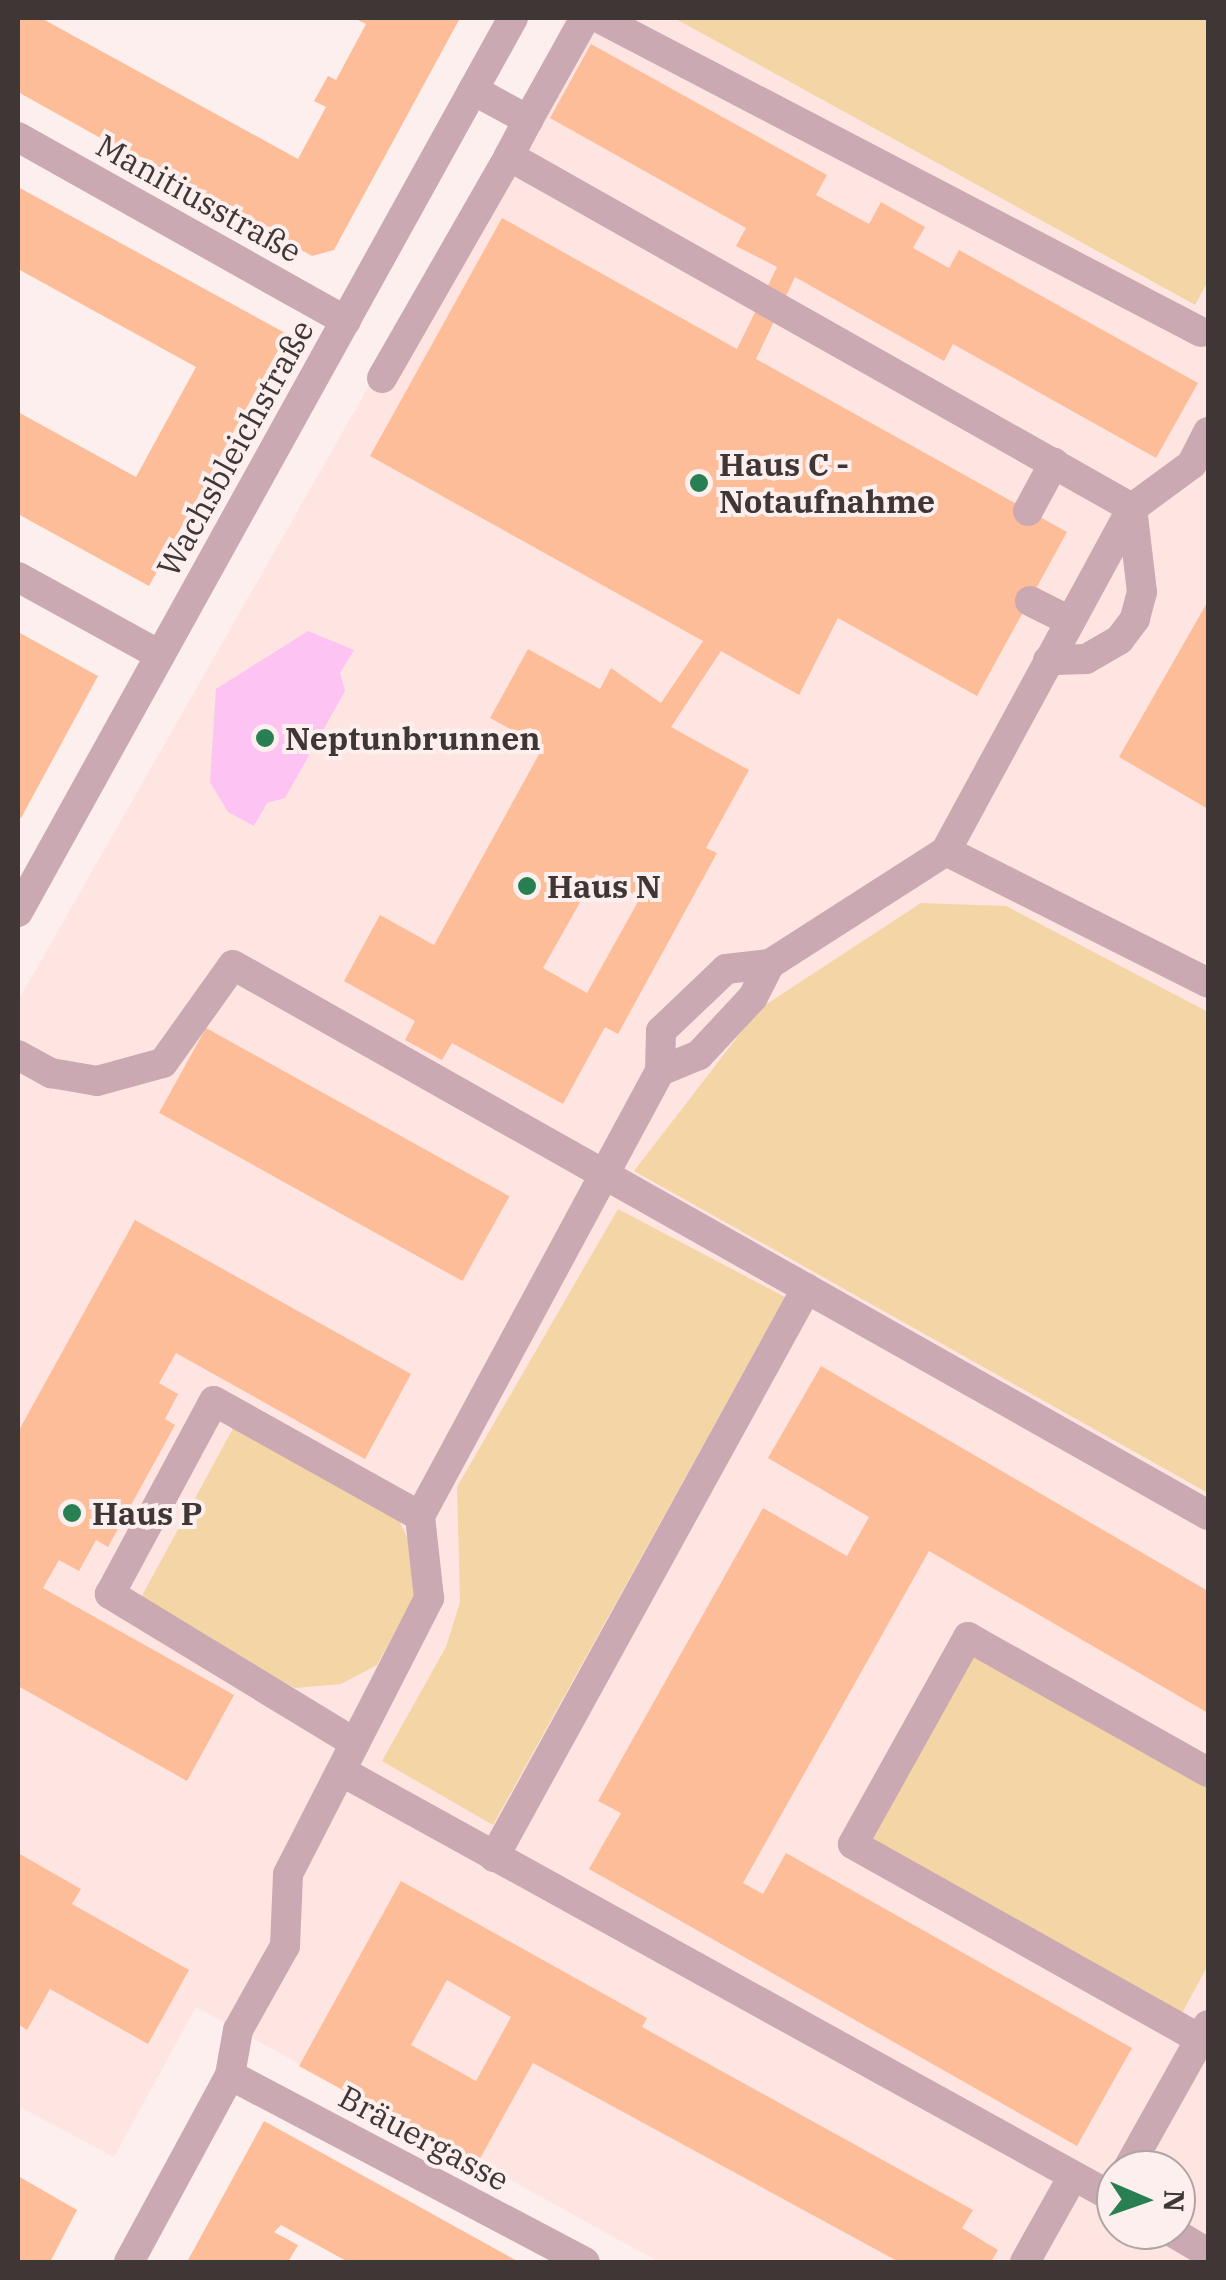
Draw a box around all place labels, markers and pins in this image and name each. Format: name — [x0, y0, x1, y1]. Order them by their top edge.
place label: Haus C - Notaufnahme — [719, 446, 935, 521]
marker: Haus C - Notaufnahme — [688, 472, 710, 494]
place label: Neptunbrunnen — [285, 719, 541, 757]
marker: Neptunbrunnen — [254, 727, 276, 749]
place label: Haus N — [547, 867, 661, 905]
marker: Haus N — [516, 875, 538, 897]
place label: Haus P — [92, 1494, 202, 1532]
marker: Haus P — [61, 1502, 83, 1524]

